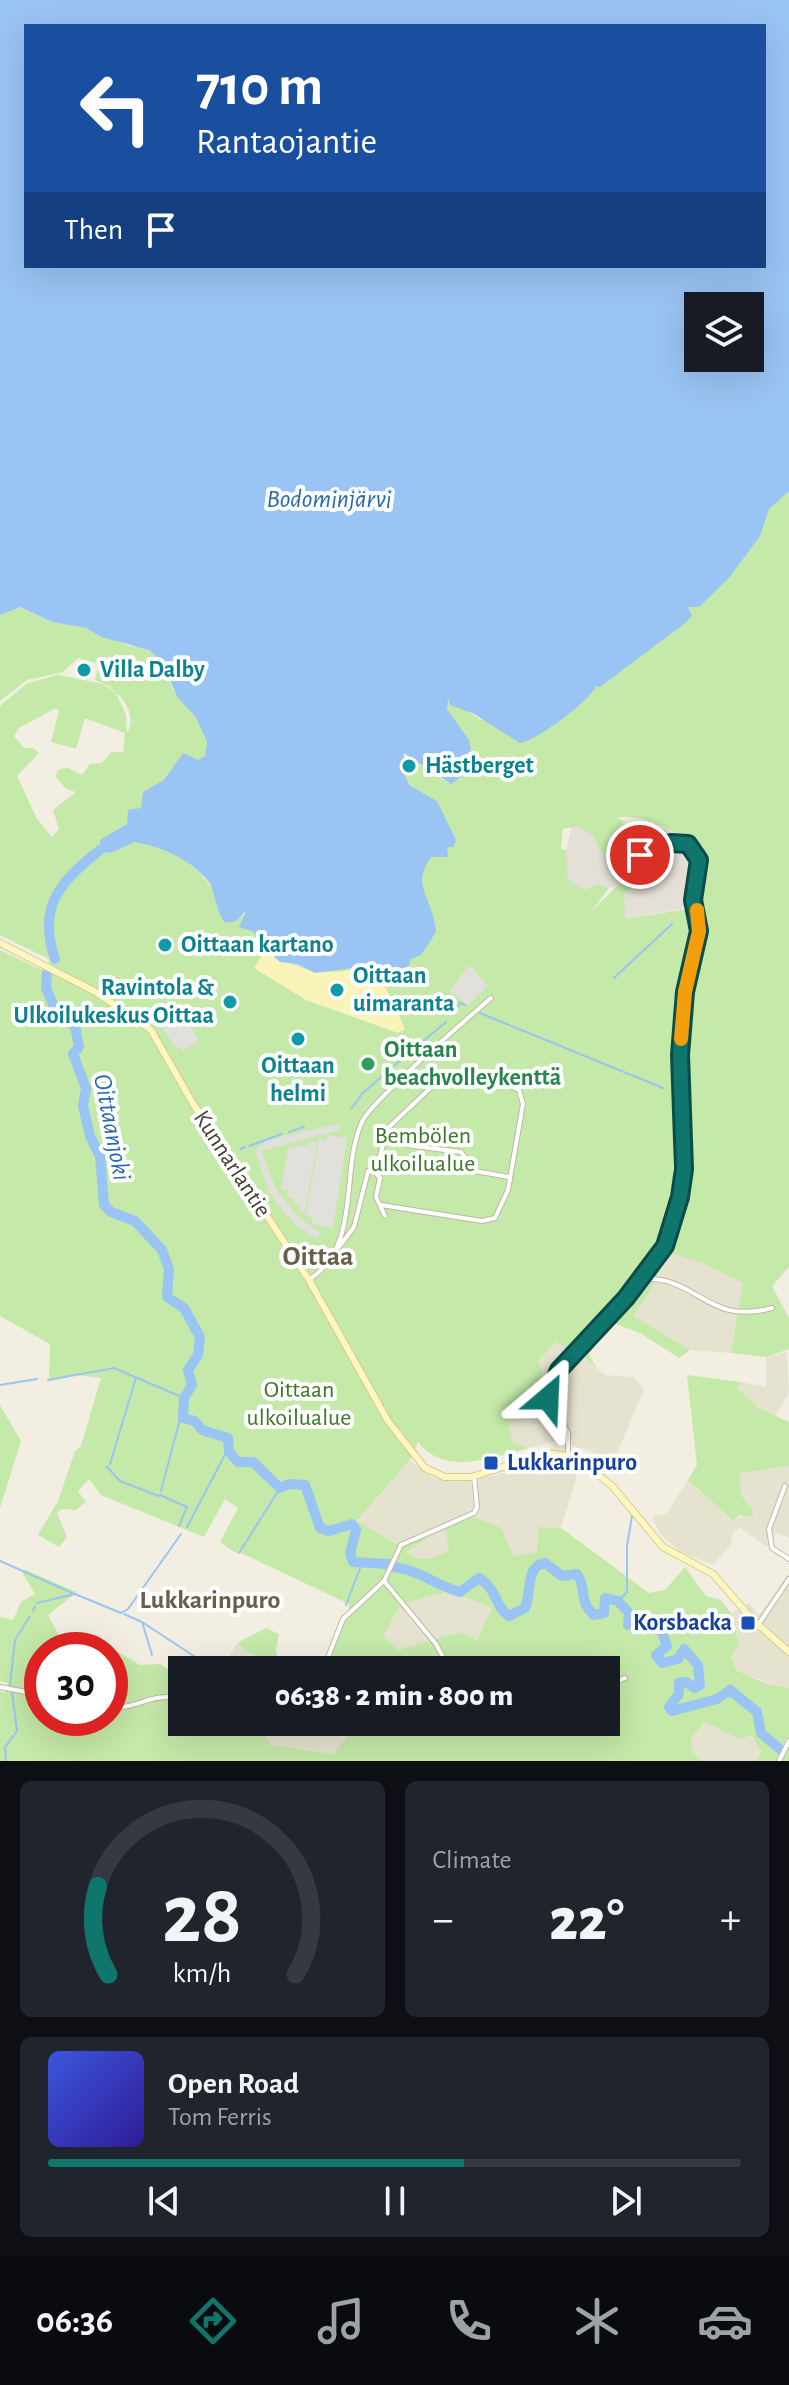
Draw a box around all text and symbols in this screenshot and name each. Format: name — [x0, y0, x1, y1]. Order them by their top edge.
icon: left — [64, 56, 168, 160]
text: 710 m — [196, 59, 323, 115]
text: Rantaojantie — [196, 124, 377, 160]
icon: arrive — [139, 208, 183, 252]
text: Then — [64, 215, 123, 245]
map controls — [684, 292, 764, 372]
button: layers — [684, 292, 764, 372]
water label: Bodominjärvi — [267, 486, 392, 512]
place label: Villa Dalby — [100, 658, 205, 682]
marker: Villa Dalby — [75, 661, 93, 679]
place label: Hästberget — [425, 754, 534, 778]
marker: Hästberget — [400, 757, 418, 775]
pin — [606, 821, 674, 889]
icon: arrive — [618, 833, 662, 877]
place label: Oittaan kartano — [181, 933, 334, 957]
marker: Oittaan kartano — [156, 936, 174, 954]
place label: Oittaan uimaranta — [353, 964, 454, 1016]
place label: Ravintola & Ulkoilukeskus Oittaa — [14, 976, 214, 1028]
marker: Oittaan uimaranta — [328, 981, 346, 999]
marker: Ravintola & Ulkoilukeskus Oittaa — [221, 993, 239, 1011]
marker: Oittaan helmi — [289, 1030, 307, 1048]
place label: Oittaan beachvolleykenttä — [384, 1038, 561, 1090]
place label: Oittaan helmi — [261, 1054, 335, 1106]
marker: Oittaan beachvolleykenttä — [359, 1055, 377, 1073]
water label: Oittaanjoki — [89, 1072, 135, 1183]
street label: Kunnarlantie — [189, 1106, 275, 1222]
park label: Bembölen ulkoilualue — [371, 1124, 475, 1176]
district label: Oittaa — [282, 1243, 354, 1271]
position arrow — [506, 1356, 590, 1440]
park label: Oittaan ulkoilualue — [247, 1378, 351, 1430]
place label: Lukkarinpuro — [507, 1451, 637, 1475]
marker: Lukkarinpuro — [482, 1454, 500, 1472]
district label: Lukkarinpuro — [140, 1587, 281, 1613]
place label: Korsbacka — [633, 1611, 732, 1635]
marker: Korsbacka — [739, 1614, 757, 1632]
speed limit sign: 30 — [24, 1632, 128, 1736]
text: 06:38 · 2 min · 800 m — [275, 1681, 513, 1711]
text: Climate — [433, 1847, 511, 1873]
text: 28 — [162, 1874, 242, 1958]
text: 22° — [549, 1891, 624, 1951]
text: − — [433, 1898, 454, 1942]
text: + — [720, 1898, 741, 1942]
text: km/h — [173, 1959, 232, 1988]
text: Open Road — [168, 2069, 299, 2099]
text: Tom Ferris — [168, 2104, 272, 2130]
icon: previous — [142, 2179, 186, 2223]
icon: pause — [373, 2179, 417, 2223]
icon: next — [604, 2179, 648, 2223]
icon: directions — [185, 2293, 241, 2349]
icon: music — [313, 2293, 369, 2349]
icon: phone — [441, 2293, 497, 2349]
icon: climate — [569, 2293, 625, 2349]
icon: car — [697, 2293, 753, 2349]
text: 06:36 — [36, 2303, 113, 2339]

